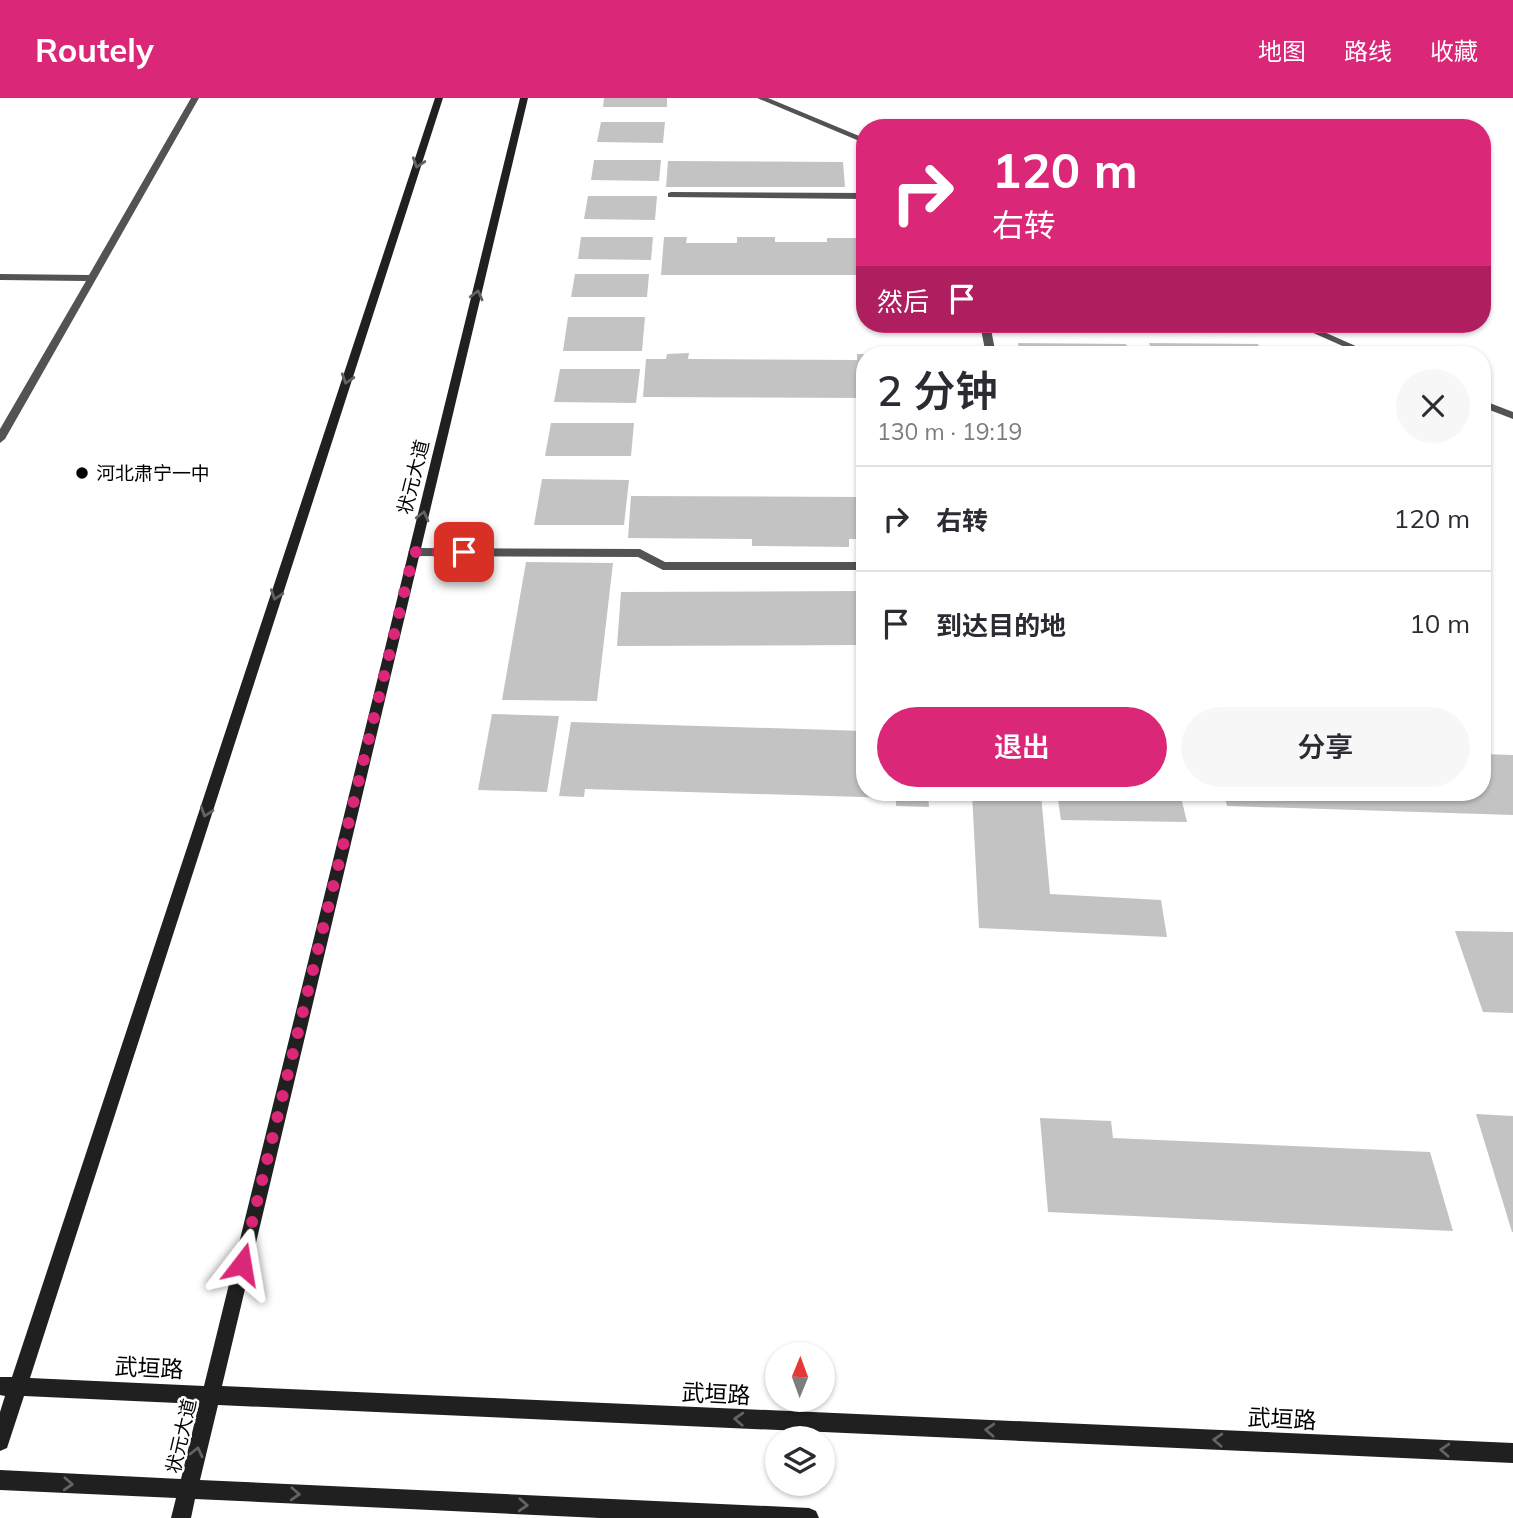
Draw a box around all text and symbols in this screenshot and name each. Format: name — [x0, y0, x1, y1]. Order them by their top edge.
text: Routely — [35, 29, 154, 70]
text: 地图 — [1258, 36, 1306, 66]
text: 路线 — [1344, 36, 1392, 66]
text: 收藏 — [1430, 36, 1478, 66]
text: 120 m — [992, 139, 1138, 200]
icon: right — [877, 147, 968, 238]
one-way arrow — [411, 157, 426, 169]
text: 右转 — [992, 205, 1056, 245]
icon: arrive — [943, 280, 981, 318]
text: 然后 — [877, 285, 929, 318]
one-way arrow — [468, 289, 483, 301]
text: 2 分钟 — [877, 364, 997, 417]
button: close — [1396, 369, 1470, 443]
one-way arrow — [341, 372, 355, 385]
text: 130 m · 19:19 — [877, 417, 1022, 446]
street label: 状元大道 — [392, 437, 434, 517]
place label: 河北肃宁一中 — [96, 461, 210, 485]
marker: 河北肃宁一中 — [74, 465, 90, 481]
icon: right — [877, 500, 915, 538]
text: 120 m — [1394, 502, 1470, 535]
text: 右转 — [936, 504, 988, 537]
one-way arrow — [415, 510, 429, 522]
pin — [434, 522, 494, 582]
icon: arrive — [445, 533, 483, 571]
one-way arrow — [270, 589, 285, 601]
icon: arrive — [877, 605, 915, 643]
text: 10 m — [1409, 607, 1470, 640]
text: 到达目的地 — [936, 609, 1066, 642]
button: 退出 — [877, 707, 1167, 787]
button: 分享 — [1181, 707, 1470, 787]
one-way arrow — [200, 805, 214, 817]
position arrow — [205, 1227, 279, 1301]
north arrow — [765, 1342, 835, 1412]
map controls — [765, 1342, 835, 1496]
street label: 武垣路 — [114, 1351, 184, 1384]
street label: 武垣路 — [681, 1377, 751, 1410]
street label: 状元大道 — [161, 1396, 201, 1476]
street label: 武垣路 — [1247, 1402, 1317, 1435]
one-way arrow — [733, 1412, 744, 1427]
one-way arrow — [984, 1423, 995, 1438]
button: layers — [765, 1426, 835, 1496]
one-way arrow — [1212, 1433, 1223, 1448]
one-way arrow — [1439, 1443, 1450, 1458]
one-way arrow — [189, 1446, 203, 1458]
one-way arrow — [63, 1476, 74, 1491]
one-way arrow — [290, 1487, 301, 1502]
one-way arrow — [517, 1497, 528, 1512]

